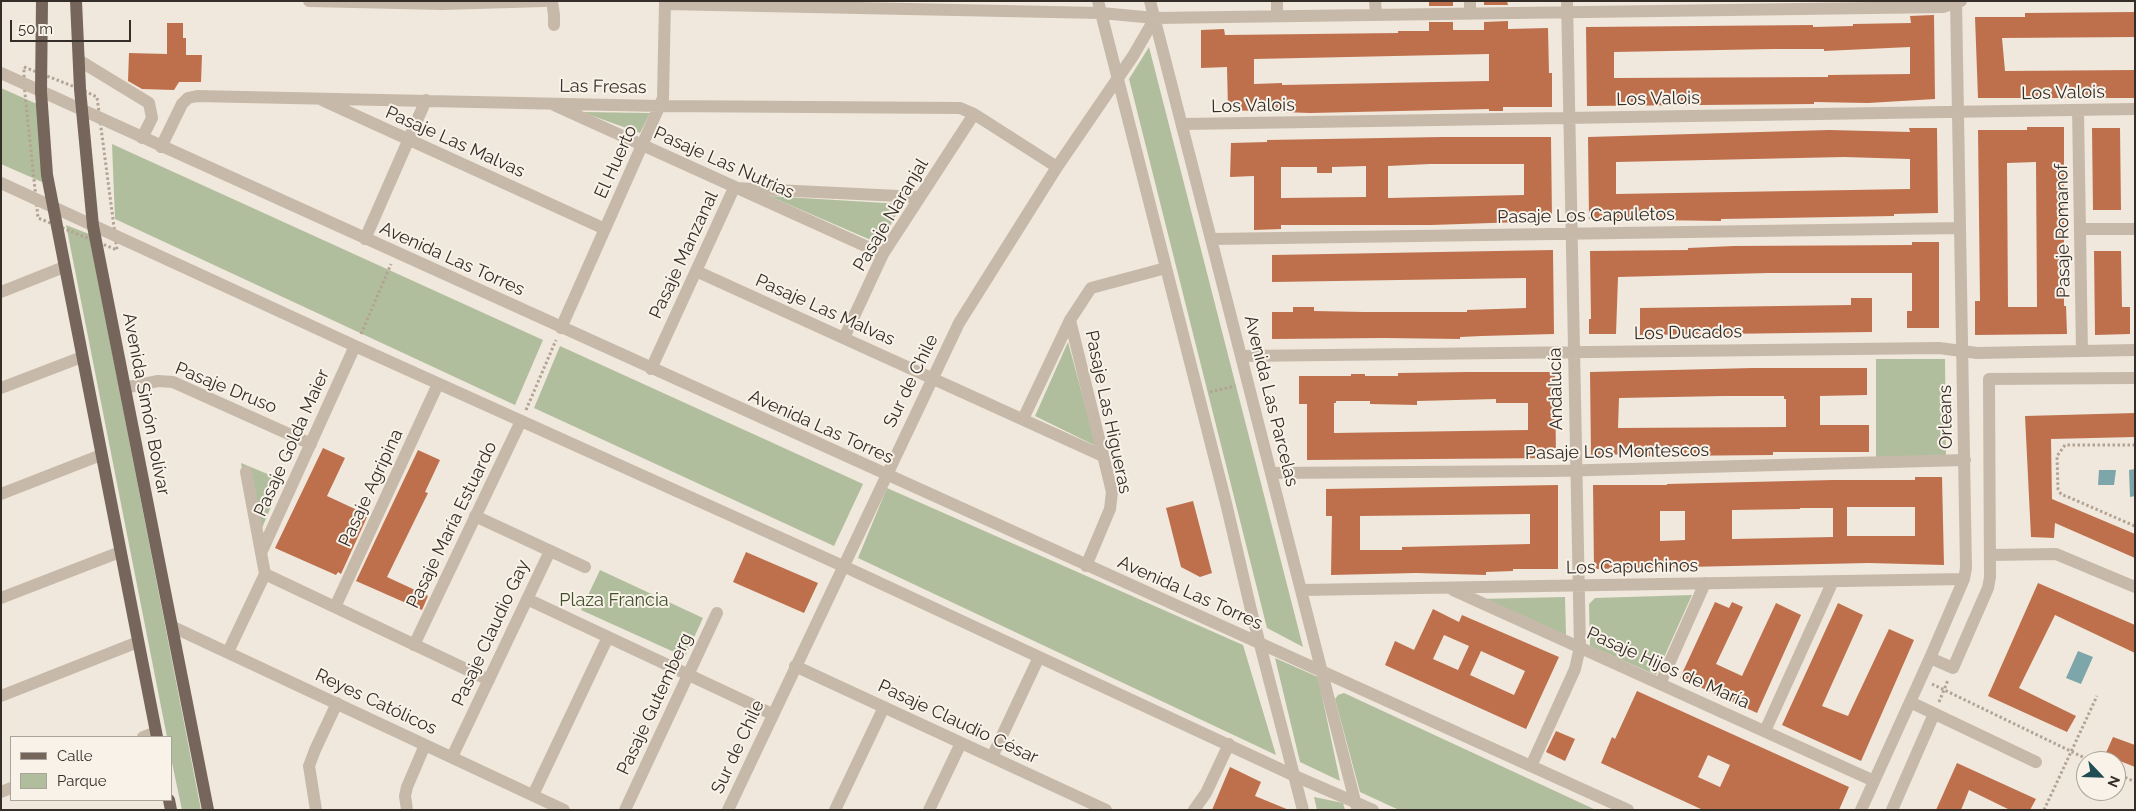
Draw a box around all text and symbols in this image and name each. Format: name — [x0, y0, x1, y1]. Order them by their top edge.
scale bar — [12, 10, 134, 42]
text: 50 m — [18, 20, 53, 38]
street label: Las Fresas — [559, 75, 647, 99]
street label: Los Valois — [2021, 81, 2105, 105]
street label: Los Valois — [1616, 87, 1700, 111]
street label: Los Valois — [1211, 94, 1295, 118]
street label: Pasaje Las Malvas — [382, 102, 528, 182]
street label: El Huerto — [590, 122, 642, 202]
street label: Pasaje Las Nutrias — [650, 122, 798, 204]
street label: Pasaje Naranjal — [849, 155, 933, 275]
street label: Pasaje Romanof — [2051, 164, 2075, 298]
street label: Pasaje Manzanal — [645, 188, 723, 322]
street label: Pasaje Los Capuletos — [1497, 204, 1675, 228]
street label: Avenida Las Torres — [376, 217, 528, 301]
street label: Pasaje Las Malvas — [752, 270, 898, 350]
street label: Avenida Simón Bolívar — [118, 311, 174, 497]
street label: Avenida Las Parcelas — [1239, 313, 1303, 489]
street label: Los Ducados — [1634, 321, 1742, 345]
street label: Pasaje Las Higueras — [1080, 328, 1136, 496]
street label: Sur de Chile — [879, 331, 943, 431]
street label: Andalucía — [1544, 347, 1568, 431]
street label: Pasaje Druso — [172, 358, 280, 418]
street label: Pasaje Golda Maier — [250, 366, 334, 520]
street label: Avenida Las Torres — [745, 385, 897, 469]
street label: Orleans — [1935, 385, 1957, 449]
street label: Pasaje Agripina — [334, 426, 408, 550]
street label: Pasaje María Estuardo — [402, 438, 502, 612]
street label: Pasaje Los Montescos — [1525, 440, 1709, 464]
street label: Avenida Las Torres — [1114, 551, 1266, 635]
street label: Los Capuchinos — [1566, 555, 1698, 579]
street label: Pasaje Claudio Gay — [448, 556, 534, 710]
park label: Plaza Francia — [559, 590, 669, 612]
street label: Pasaje Hijos de María — [1583, 622, 1753, 714]
street label: Pasaje Gutemberg — [613, 630, 697, 778]
street label: Reyes Católicos — [312, 664, 440, 740]
street label: Pasaje Claudio César — [874, 675, 1042, 769]
street label: Sur de Chile — [707, 697, 769, 797]
legend — [10, 736, 172, 801]
text: Calle — [57, 747, 92, 765]
north arrow — [2076, 751, 2126, 801]
text: Parque — [57, 772, 106, 790]
text: N — [2104, 774, 2123, 790]

